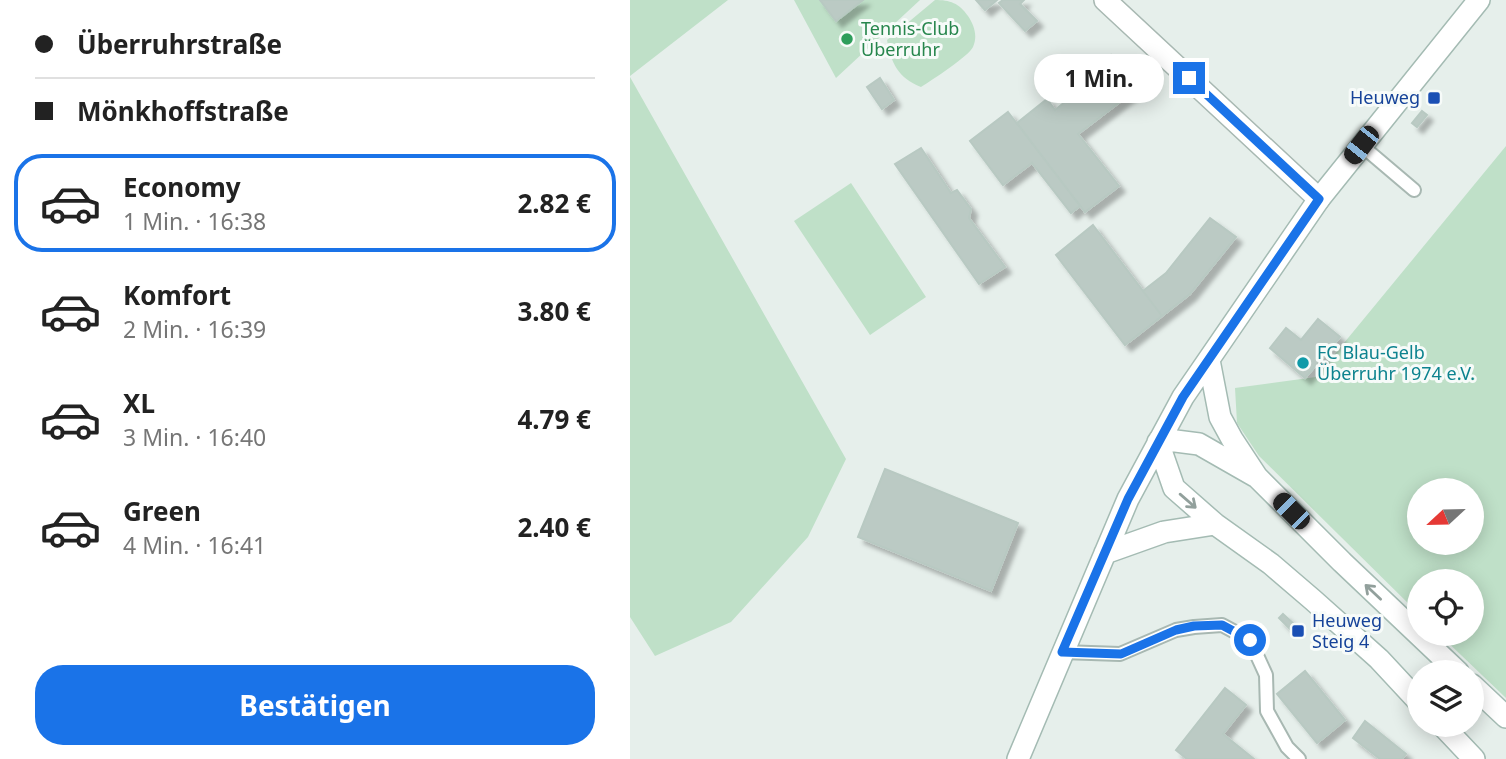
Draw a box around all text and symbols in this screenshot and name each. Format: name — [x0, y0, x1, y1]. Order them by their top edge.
place label: Tennis-Club Überruhr — [861, 16, 959, 61]
text: Überruhrstraße — [77, 26, 282, 62]
marker: Tennis-Club Überruhr — [839, 31, 855, 47]
callout: 1 Min. — [1035, 54, 1164, 102]
text: 1 Min. — [1064, 62, 1134, 94]
route end — [1173, 62, 1205, 94]
place label: Heuweg — [1350, 85, 1420, 109]
marker: Heuweg — [1426, 90, 1442, 106]
text: Mönkhoffstraße — [77, 93, 289, 129]
car — [1340, 122, 1383, 168]
text: Economy — [123, 169, 241, 205]
icon: car — [39, 172, 102, 235]
text: 2.82 € — [517, 185, 591, 221]
text: 1 Min. · 16:38 — [123, 205, 266, 237]
text: Komfort — [123, 277, 231, 313]
icon: car — [39, 280, 102, 343]
text: 3.80 € — [517, 293, 591, 329]
text: 2 Min. · 16:39 — [123, 313, 266, 345]
place label: FC Blau-Gelb Überruhr 1974 e.V. — [1317, 340, 1475, 385]
marker: FC Blau-Gelb Überruhr 1974 e.V. — [1295, 355, 1311, 371]
text: XL — [123, 385, 155, 421]
icon: car — [39, 388, 102, 451]
text: 4.79 € — [517, 401, 591, 437]
text: 3 Min. · 16:40 — [123, 421, 266, 453]
north arrow — [1407, 478, 1484, 555]
map controls — [1407, 478, 1484, 737]
car — [1269, 489, 1314, 533]
text: Green — [123, 493, 201, 529]
one-way arrow — [1179, 493, 1197, 509]
icon: car — [39, 496, 102, 559]
text: 2.40 € — [517, 509, 591, 545]
text: 4 Min. · 16:41 — [123, 529, 266, 561]
button: locate — [1407, 569, 1484, 646]
one-way arrow — [1365, 583, 1382, 600]
place label: Heuweg Steig 4 — [1312, 608, 1382, 653]
marker: Heuweg Steig 4 — [1290, 623, 1306, 639]
route start — [1234, 624, 1266, 656]
button: layers — [1407, 660, 1484, 737]
button: Bestätigen — [35, 665, 595, 745]

